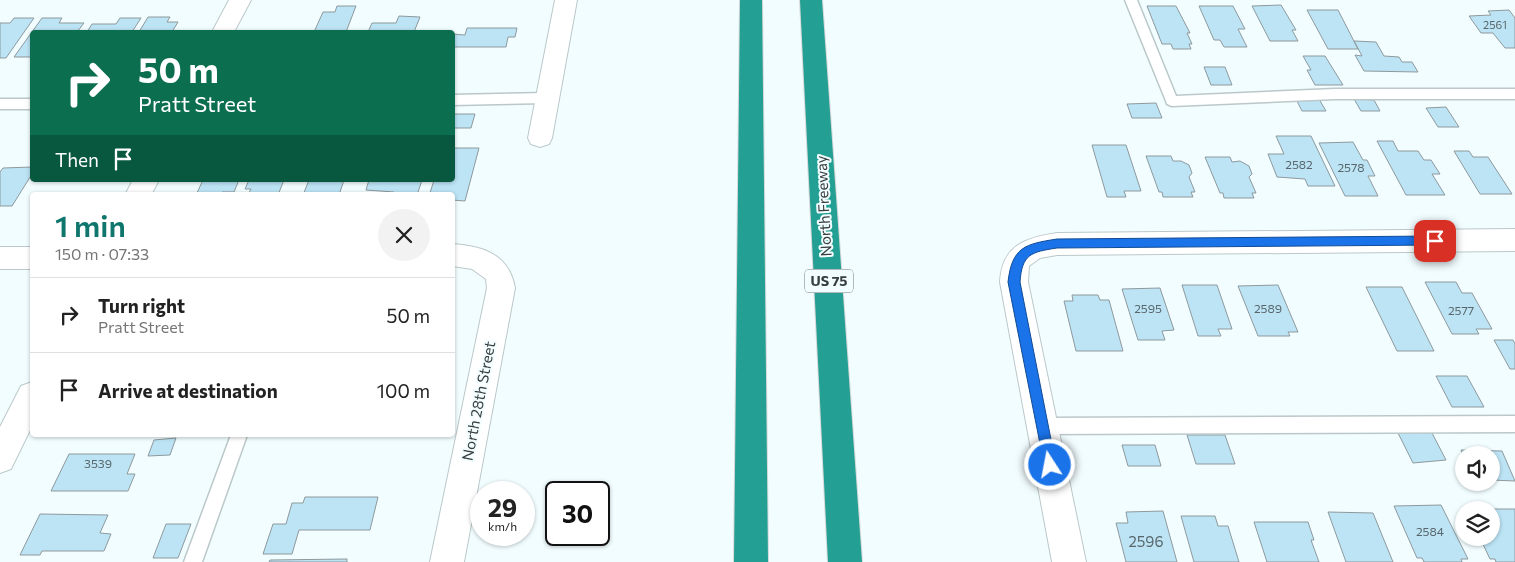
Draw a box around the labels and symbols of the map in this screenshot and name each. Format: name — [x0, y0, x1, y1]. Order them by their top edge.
house number: 2561 — [1483, 18, 1507, 31]
street label: North Freeway — [811, 155, 835, 257]
house number: 2582 — [1285, 157, 1313, 171]
house number: 2578 — [1337, 160, 1365, 174]
pin — [1414, 220, 1456, 262]
road number: US 75 — [805, 270, 853, 292]
house number: 2595 — [1134, 301, 1162, 315]
house number: 2589 — [1254, 301, 1282, 315]
house number: 2577 — [1448, 303, 1474, 317]
street label: North 28th Street — [458, 340, 498, 462]
position arrow — [1023, 438, 1075, 490]
house number: 3539 — [84, 456, 112, 470]
speed limit sign: 30 — [545, 481, 610, 546]
house number: 2584 — [1416, 524, 1444, 538]
house number: 2596 — [1128, 532, 1164, 550]

